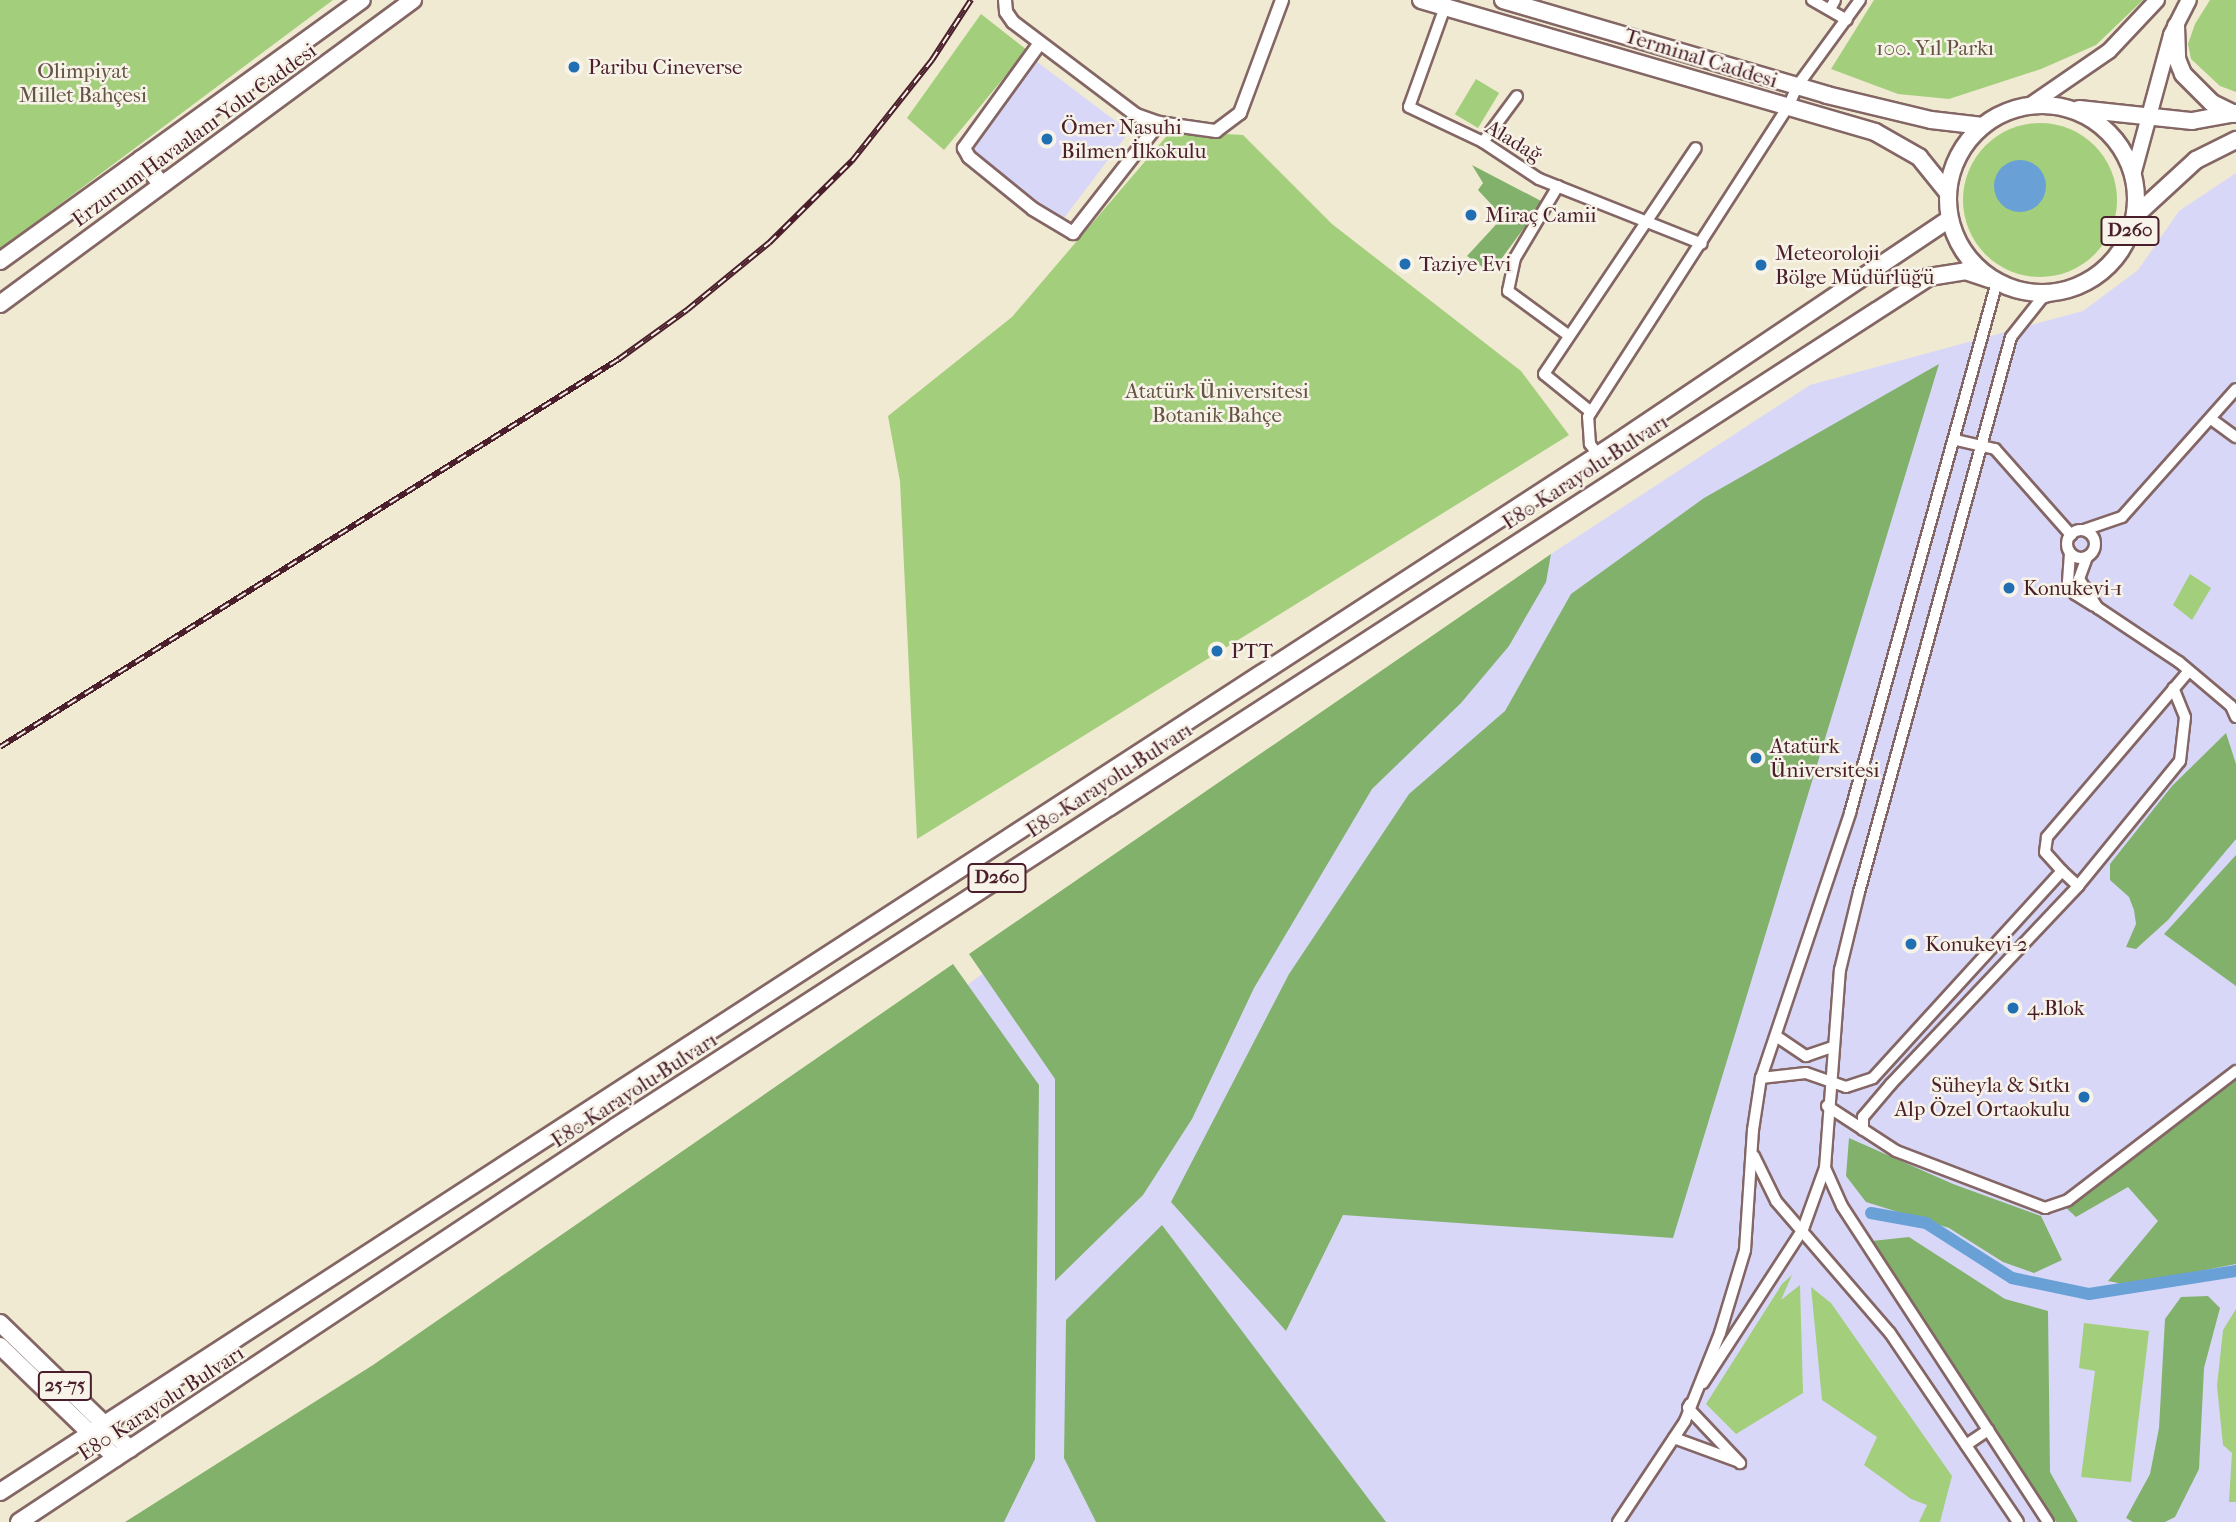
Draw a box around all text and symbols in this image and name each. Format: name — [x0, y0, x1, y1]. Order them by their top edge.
street label: Terminal Caddesi — [1621, 23, 1781, 93]
park label: 100. Yıl Parkı — [1876, 35, 1994, 61]
street label: Erzurum Havaalanı Yolu Caddesi — [67, 38, 321, 232]
place label: Paribu Cineverse — [588, 54, 742, 80]
park label: Olimpiyat Millet Bahçesi — [19, 58, 147, 108]
marker: Paribu Cineverse — [566, 59, 582, 75]
place label: Ömer Nasuhi Bilmen İlkokulu — [1061, 114, 1206, 164]
street label: Aladağ — [1481, 114, 1547, 168]
marker: Ömer Nasuhi Bilmen İlkokulu — [1039, 131, 1055, 147]
place label: Miraç Camii — [1485, 202, 1597, 228]
marker: Miraç Camii — [1463, 207, 1479, 223]
road number: D260 — [2100, 216, 2160, 246]
place label: Meteoroloji Bölge Müdürlüğü — [1775, 240, 1934, 290]
place label: Taziye Evi — [1419, 251, 1511, 277]
marker: Taziye Evi — [1397, 256, 1413, 272]
marker: Meteoroloji Bölge Müdürlüğü — [1753, 257, 1769, 273]
park label: Atatürk Üniversitesi Botanik Bahçe — [1125, 378, 1309, 428]
street label: E80 Karayolu Bulvarı — [1497, 409, 1673, 535]
place label: Konukevi-1 — [2023, 575, 2123, 601]
marker: Konukevi-1 — [2001, 580, 2017, 596]
place label: PTT — [1231, 638, 1273, 664]
marker: PTT — [1209, 643, 1225, 659]
street label: E80 Karayolu Bulvarı — [1021, 717, 1197, 843]
place label: Atatürk Üniversitesi — [1770, 733, 1879, 783]
marker: Atatürk Üniversitesi — [1748, 750, 1764, 766]
road number: D260 — [967, 862, 1027, 894]
place label: Konukevi-2 — [1925, 931, 2028, 957]
marker: Konukevi-2 — [1903, 936, 1919, 952]
place label: 4.Blok — [2027, 995, 2085, 1021]
marker: 4.Blok — [2005, 1000, 2021, 1016]
street label: E80 Karayolu Bulvarı — [546, 1027, 722, 1153]
place label: Süheyla & Sıtkı Alp Özel Ortaokulu — [1894, 1072, 2070, 1122]
marker: Süheyla & Sıtkı Alp Özel Ortaokulu — [2076, 1089, 2092, 1105]
street label: E80 Karayolu Bulvarı — [73, 1340, 249, 1466]
road number: 25-75 — [37, 1370, 93, 1402]

